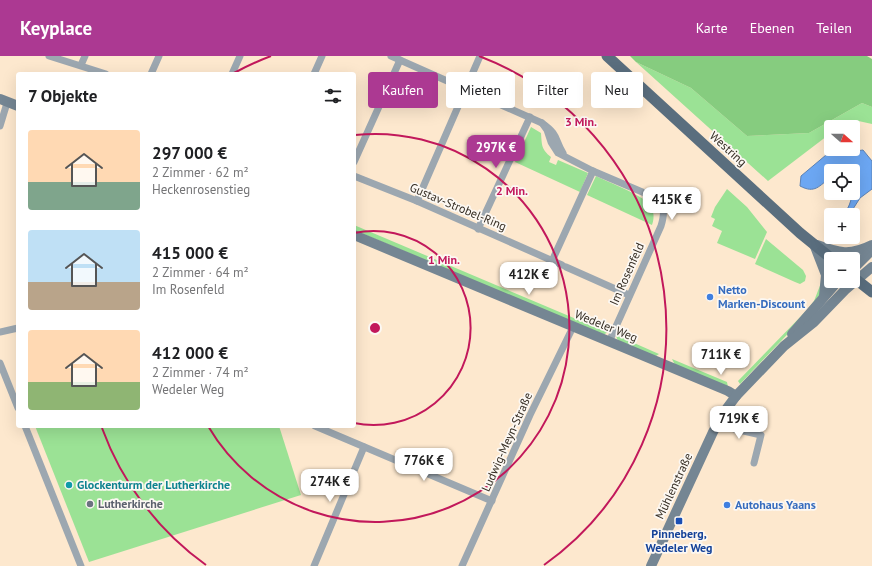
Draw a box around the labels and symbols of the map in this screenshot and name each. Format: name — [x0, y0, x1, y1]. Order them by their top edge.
text: 3 Min. — [565, 114, 597, 129]
north arrow — [824, 120, 860, 156]
street label: Westring — [707, 128, 750, 169]
pin: 297K € — [463, 135, 529, 169]
street label: Gustav-Strobel-Ring — [408, 179, 509, 234]
text: 2 Min. — [496, 183, 528, 198]
pin: 415K € — [639, 187, 705, 221]
street label: Im Rosenfeld — [606, 240, 647, 307]
text: 1 Min. — [428, 252, 460, 267]
pin: 412K € — [496, 262, 562, 296]
place label: Netto Marken-Discount — [718, 282, 806, 311]
marker: Netto Marken-Discount — [705, 292, 715, 302]
street label: Wedeler Weg — [573, 306, 640, 345]
centre of rings — [368, 321, 382, 335]
pin: 711K € — [688, 342, 754, 376]
street label: Ludwig-Meyn-Straße — [478, 390, 535, 494]
pin: 719K € — [706, 406, 772, 440]
pin: 776K € — [391, 448, 457, 482]
street label: Mühlenstraße — [652, 450, 695, 521]
pin: 274K € — [297, 469, 363, 503]
place label: Glockenturm der Lutherkirche — [77, 477, 230, 492]
marker: Glockenturm der Lutherkirche — [64, 480, 74, 490]
place label: Lutherkirche — [98, 496, 163, 511]
place label: Autohaus Yaans — [735, 497, 816, 512]
marker: Lutherkirche — [85, 499, 95, 509]
marker: Autohaus Yaans — [722, 500, 732, 510]
marker: Pinneberg, Wedeler Weg — [674, 516, 684, 526]
place label: Pinneberg, Wedeler Weg — [645, 526, 713, 555]

